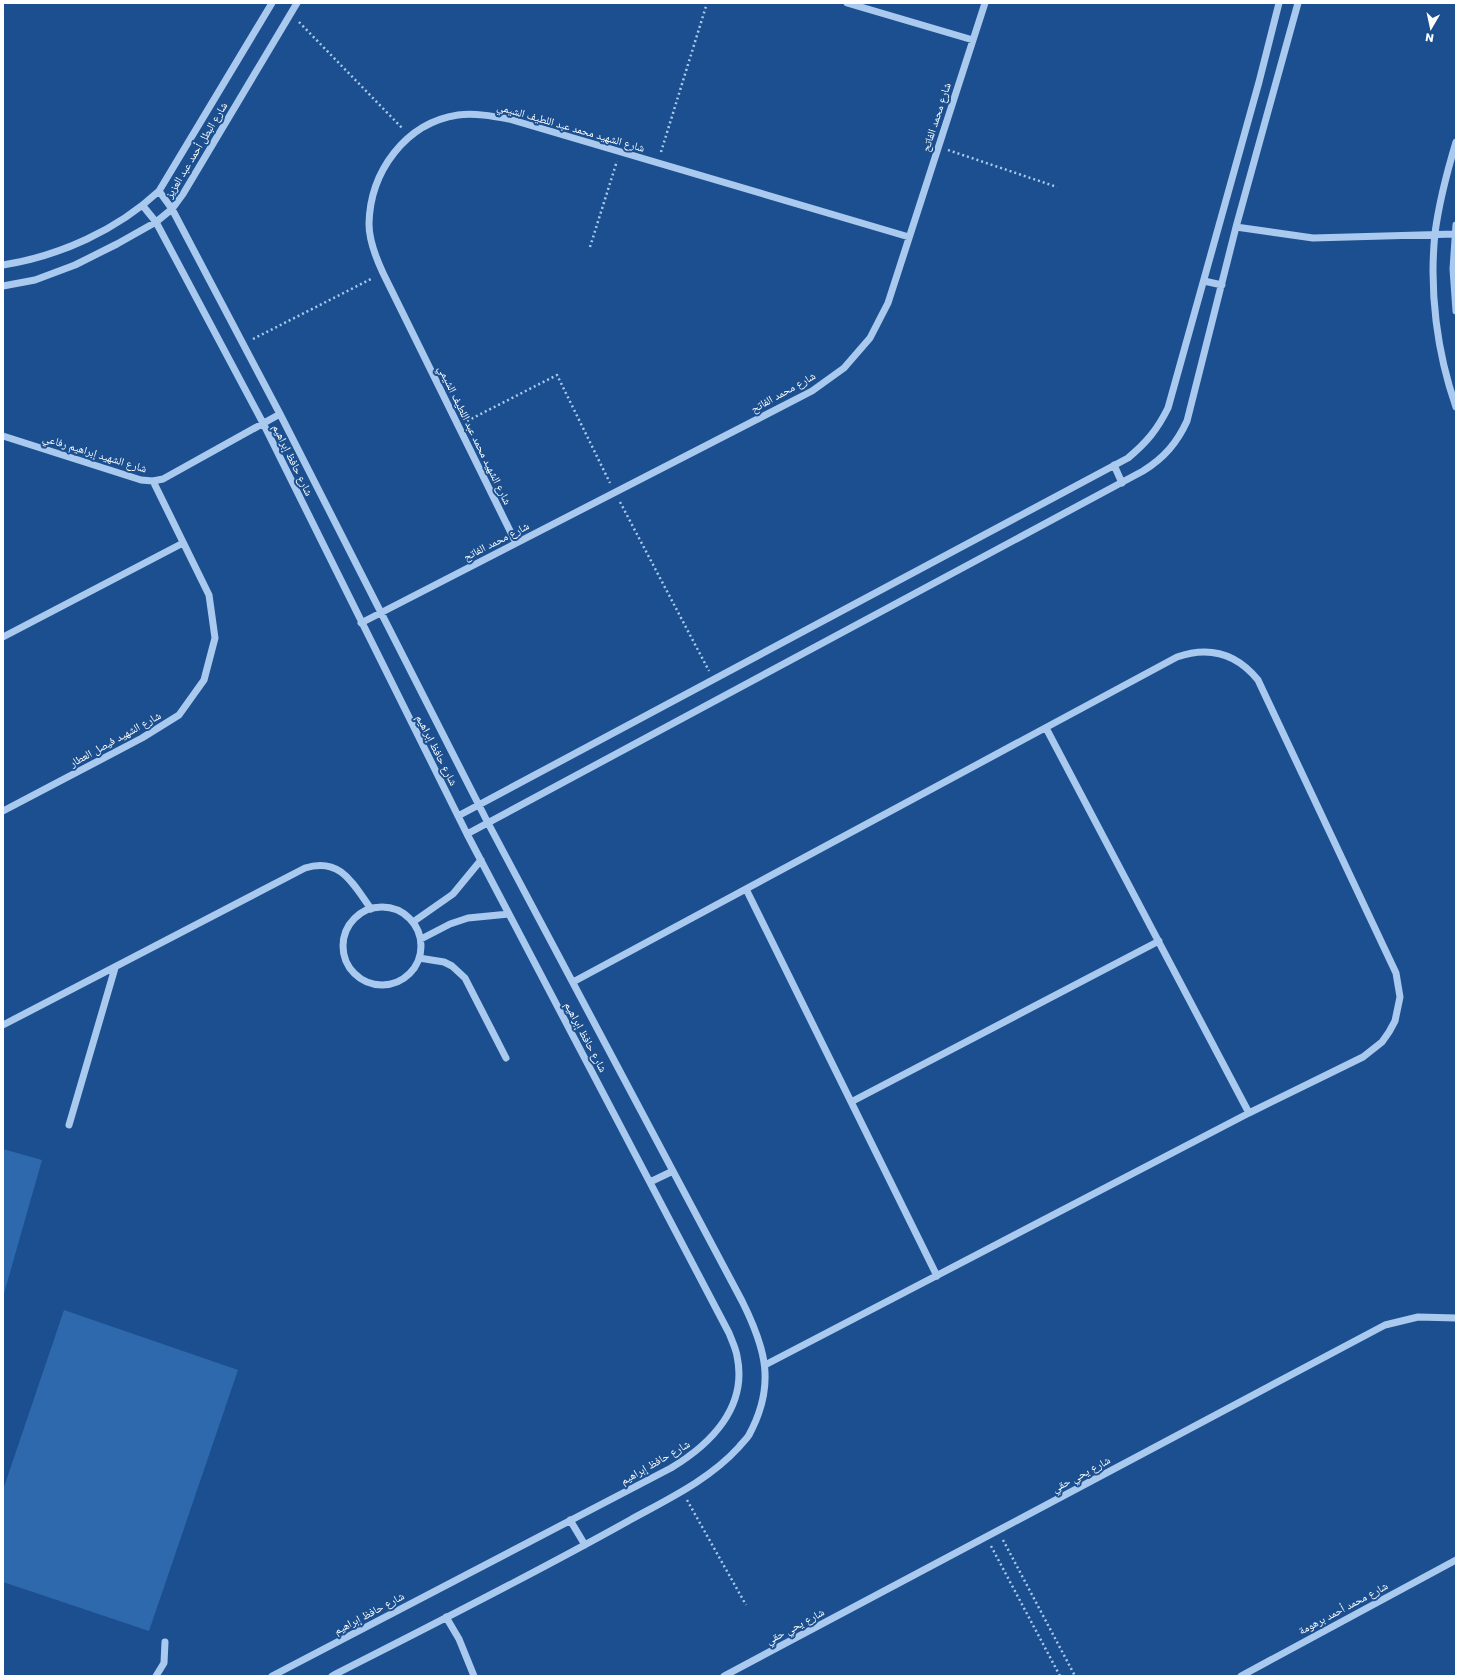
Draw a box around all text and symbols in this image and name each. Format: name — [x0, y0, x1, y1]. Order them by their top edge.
north arrow — [1411, 8, 1451, 48]
text: N — [1424, 29, 1435, 46]
street label: شارع محمد الفاتح — [917, 80, 955, 154]
street label: شارع الشهيد محمد عبد اللطيف الشيمي — [495, 98, 647, 157]
street label: شارع البطل أحمد عبد العزيز — [160, 99, 231, 202]
street label: شارع الشهيد محمد عبد اللطيف الشيمي — [434, 363, 516, 508]
street label: شارع محمد الفاتح — [748, 368, 818, 416]
street label: شارع حافظ إبراهيم — [269, 422, 317, 498]
street label: شارع الشهيد إبراهيم رفاعي — [41, 430, 149, 477]
street label: شارع محمد الفاتح — [460, 518, 532, 564]
street label: شارع الشهيد فيصل العطار — [65, 707, 164, 771]
street label: شارع حافظ إبراهيم — [412, 712, 462, 788]
street label: شارع حافظ إبراهيم — [561, 999, 611, 1075]
street label: شارع حافظ إبراهيم — [617, 1436, 693, 1488]
street label: شارع يحي حقي — [1049, 1452, 1114, 1497]
street label: شارع محمد أحمد برهومة — [1295, 1578, 1391, 1638]
street label: شارع حافظ إبراهيم — [331, 1588, 407, 1638]
street label: شارع يحي حقي — [763, 1604, 828, 1649]

